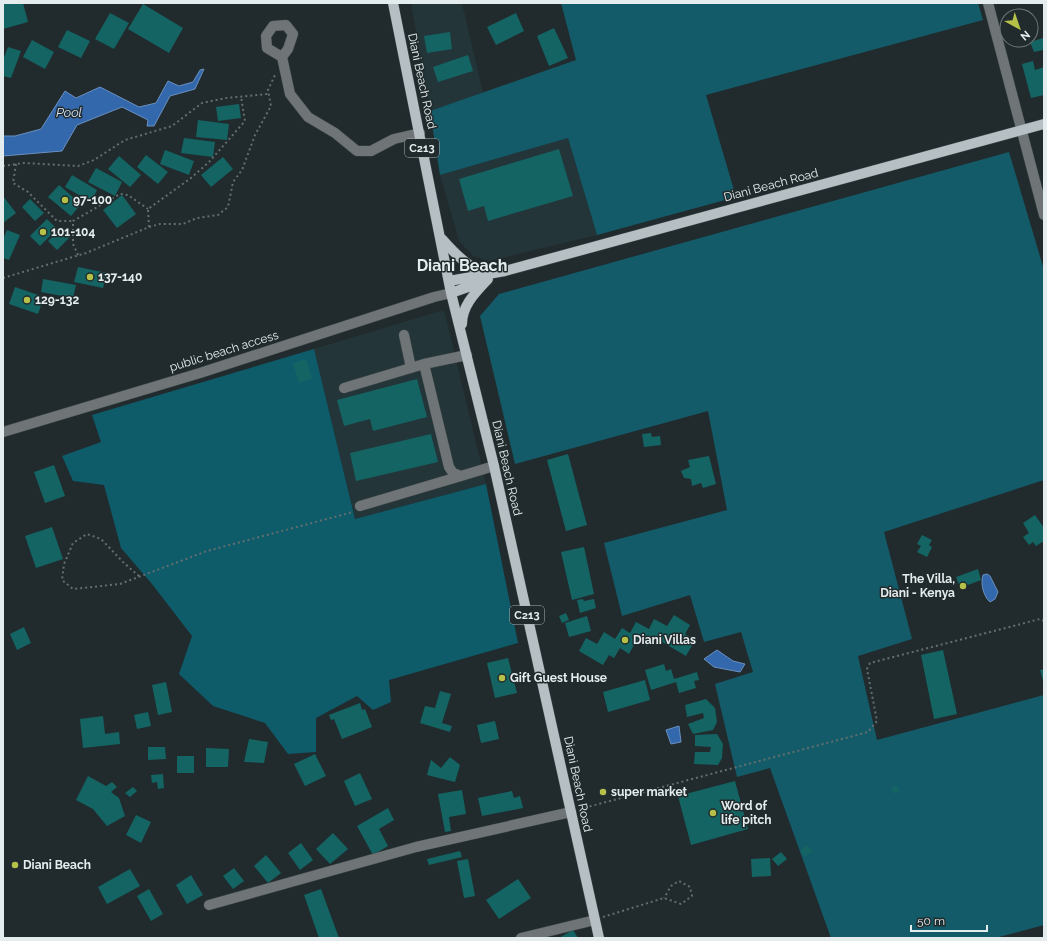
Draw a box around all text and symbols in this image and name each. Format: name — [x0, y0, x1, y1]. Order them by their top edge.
north arrow — [999, 8, 1039, 48]
text: N — [1018, 28, 1033, 43]
street label: Diani Beach Road — [405, 32, 439, 130]
water label: Pool — [56, 105, 83, 120]
road number: C213 — [405, 139, 439, 157]
street label: Diani Beach Road — [722, 166, 820, 204]
place label: 97-100 — [73, 193, 112, 207]
marker: 97-100 — [60, 195, 70, 205]
place label: 101-104 — [51, 225, 95, 239]
marker: 101-104 — [38, 227, 48, 237]
district label: Diani Beach — [417, 256, 507, 275]
place label: 137-140 — [98, 270, 142, 284]
marker: 137-140 — [85, 272, 95, 282]
place label: 129-132 — [35, 293, 79, 307]
marker: 129-132 — [22, 295, 32, 305]
street label: public beach access — [168, 328, 280, 374]
street label: Diani Beach Road — [489, 419, 525, 517]
place label: The Villa, Diani - Kenya — [880, 572, 955, 600]
marker: The Villa, Diani - Kenya — [958, 581, 968, 591]
road number: C213 — [510, 606, 544, 624]
place label: Diani Villas — [633, 633, 696, 647]
marker: Diani Villas — [620, 635, 630, 645]
place label: Gift Guest House — [510, 671, 607, 685]
marker: Gift Guest House — [497, 673, 507, 683]
street label: Diani Beach Road — [561, 735, 595, 833]
place label: super market — [611, 785, 688, 799]
marker: super market — [598, 787, 608, 797]
place label: Word of life pitch — [721, 799, 772, 827]
marker: Word of life pitch — [708, 808, 718, 818]
place label: Diani Beach — [23, 858, 91, 872]
marker: Diani Beach — [10, 860, 20, 870]
scale bar — [911, 907, 987, 933]
text: 50 m — [917, 914, 945, 928]

